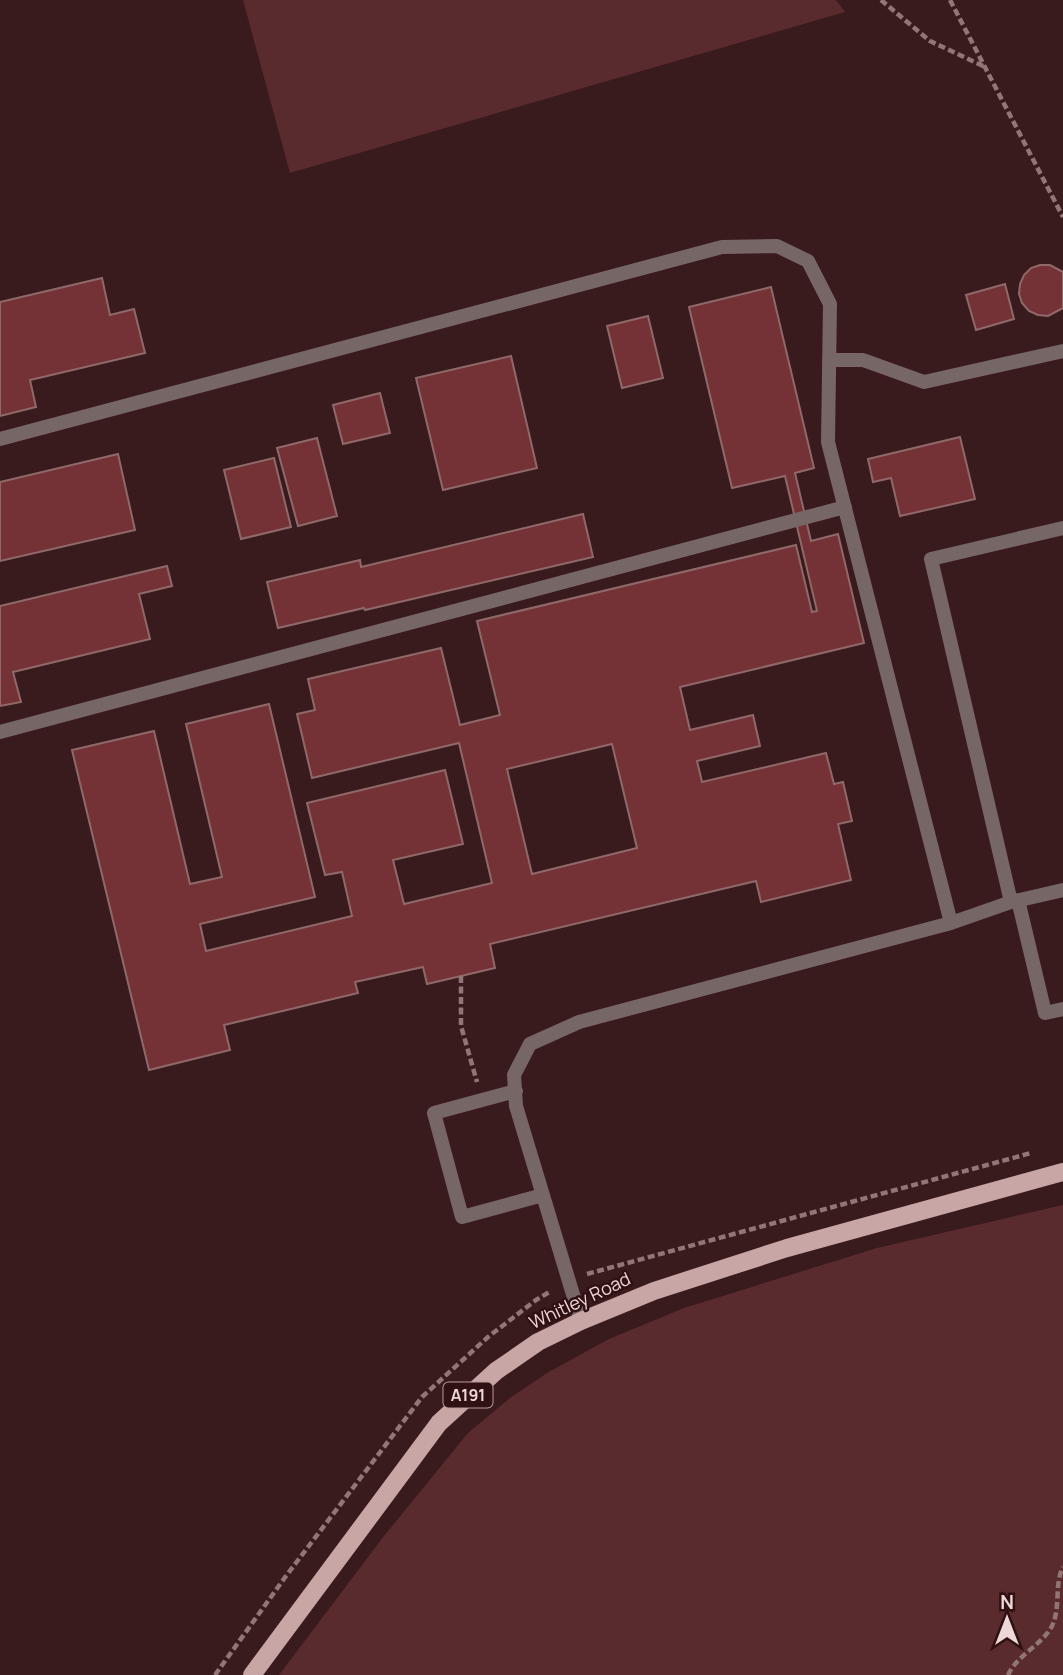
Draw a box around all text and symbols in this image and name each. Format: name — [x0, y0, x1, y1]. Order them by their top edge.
street label: Whitley Road — [525, 1266, 634, 1334]
road number: A191 — [444, 1382, 492, 1408]
north arrow — [972, 1584, 1042, 1654]
text: N — [1000, 1589, 1014, 1615]

